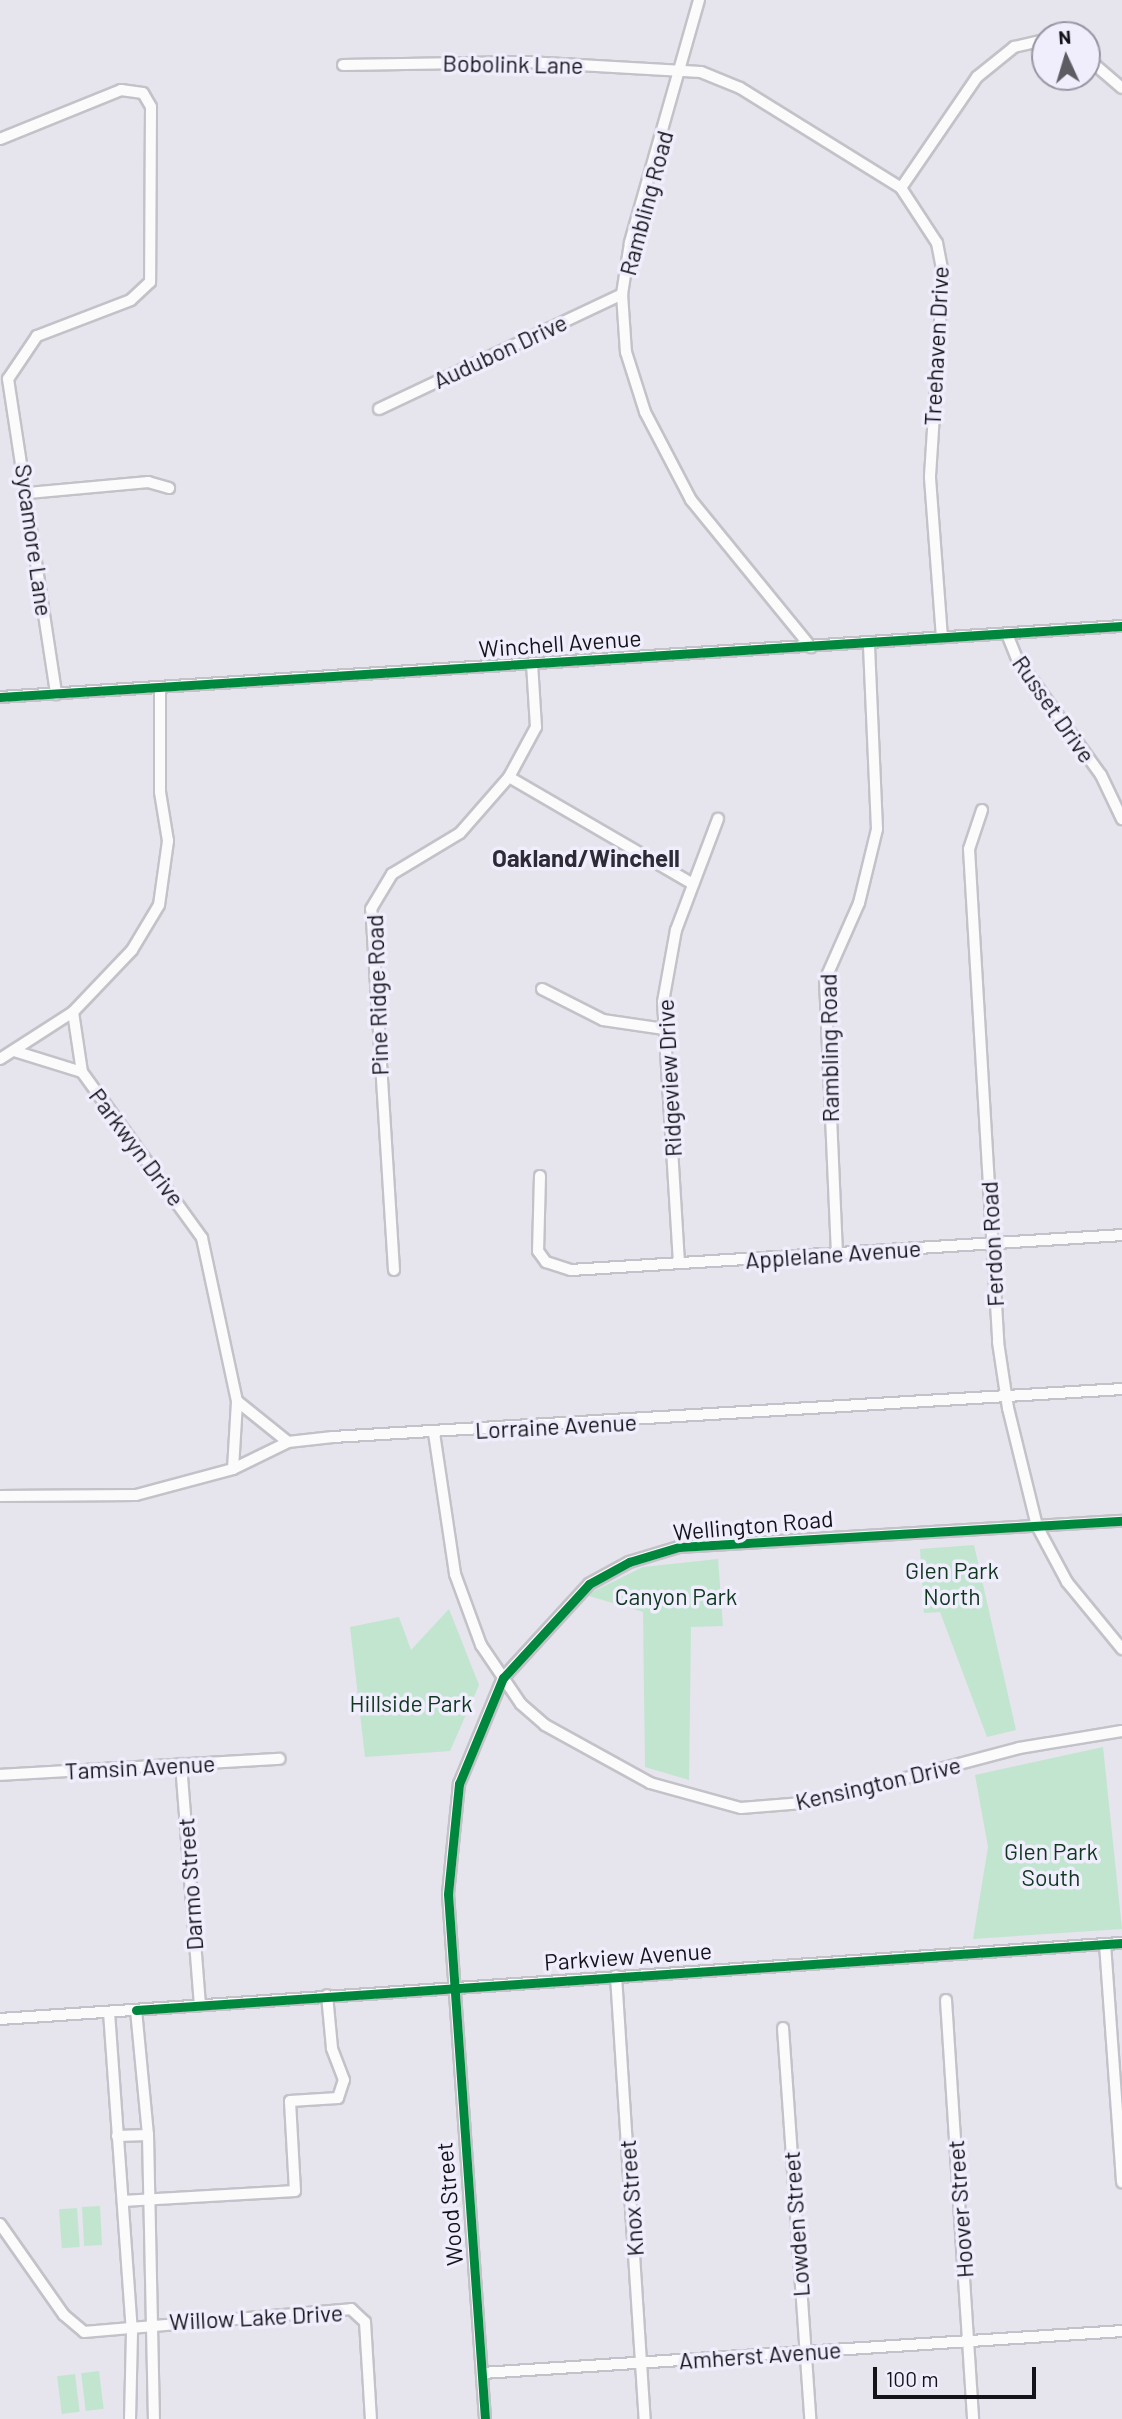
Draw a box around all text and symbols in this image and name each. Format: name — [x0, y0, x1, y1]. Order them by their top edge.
north arrow — [1031, 21, 1101, 91]
text: N — [1058, 25, 1072, 48]
street label: Bobolink Lane — [442, 49, 584, 79]
street label: Rambling Road — [613, 128, 679, 278]
street label: Treehaven Drive — [918, 266, 954, 426]
street label: Audubon Drive — [429, 308, 571, 394]
street label: Sycamore Lane — [10, 462, 58, 618]
street label: Winchell Avenue — [478, 624, 642, 662]
street label: Russet Drive — [1007, 650, 1101, 768]
district label: Oakland/Winchell — [492, 844, 680, 872]
street label: Pine Ridge Road — [360, 914, 394, 1076]
street label: Rambling Road — [814, 973, 844, 1123]
street label: Ridgeview Drive — [651, 998, 687, 1158]
street label: Parkwyn Drive — [84, 1083, 190, 1211]
street label: Ferdon Road — [975, 1181, 1009, 1307]
street label: Applelane Avenue — [744, 1234, 922, 1274]
street label: Lorraine Avenue — [474, 1408, 638, 1444]
street label: Wellington Road — [672, 1504, 834, 1546]
park label: Glen Park North — [905, 1556, 999, 1610]
park label: Canyon Park — [615, 1582, 737, 1610]
park label: Hillside Park — [349, 1689, 473, 1717]
street label: Tamsin Avenue — [64, 1749, 216, 1785]
street label: Kensington Drive — [793, 1751, 963, 1815]
street label: Darmo Street — [172, 1817, 208, 1951]
park label: Glen Park South — [1004, 1837, 1098, 1891]
street label: Parkview Avenue — [543, 1936, 713, 1976]
street label: Knox Street — [613, 2139, 649, 2257]
street label: Hoover Street — [941, 2139, 979, 2279]
street label: Wood Street — [430, 2141, 468, 2267]
street label: Lowden Street — [777, 2150, 815, 2298]
street label: Willow Lake Drive — [168, 2299, 344, 2335]
street label: Amherst Avenue — [678, 2336, 842, 2374]
scale bar — [877, 2352, 1040, 2396]
text: 100 m — [886, 2366, 939, 2391]

